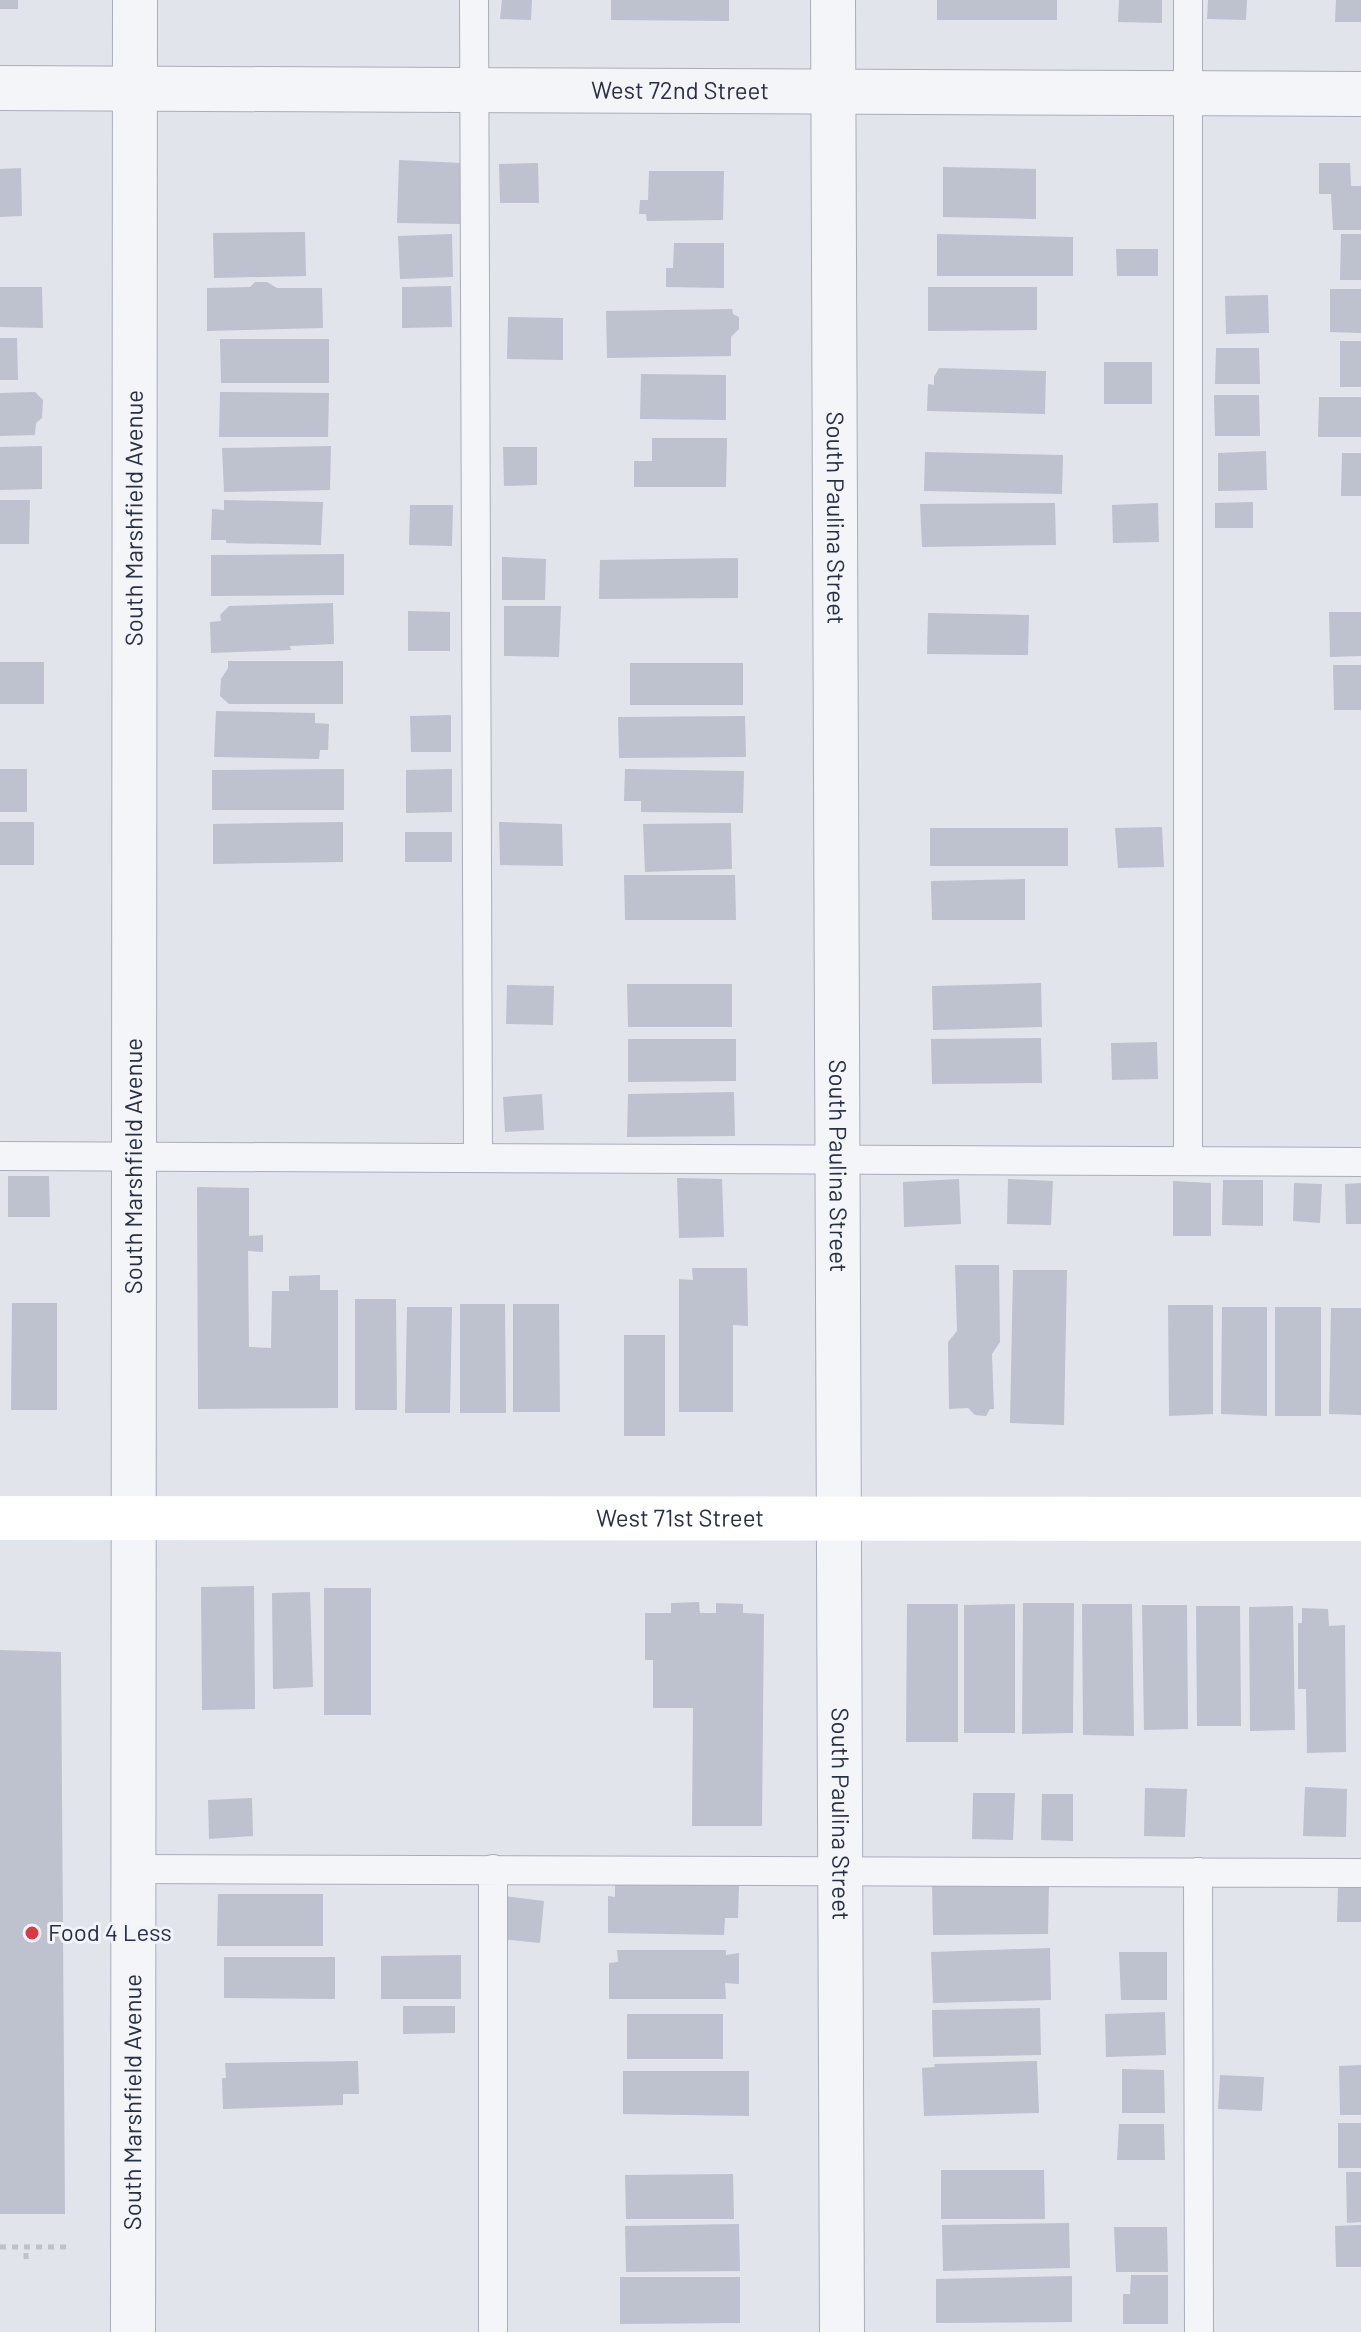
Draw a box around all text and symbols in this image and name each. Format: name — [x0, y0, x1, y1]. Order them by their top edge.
street label: West 72nd Street — [591, 75, 769, 104]
street label: South Marshfield Avenue — [118, 390, 148, 646]
street label: South Paulina Street — [822, 411, 851, 625]
street label: South Marshfield Avenue — [118, 1038, 147, 1294]
street label: South Paulina Street — [824, 1059, 854, 1273]
street label: West 71st Street — [596, 1502, 764, 1532]
street label: South Paulina Street — [827, 1707, 856, 1921]
place label: Food 4 Less — [48, 1917, 172, 1946]
marker: Food 4 Less — [23, 1924, 41, 1942]
street label: South Marshfield Avenue — [117, 1974, 146, 2230]

